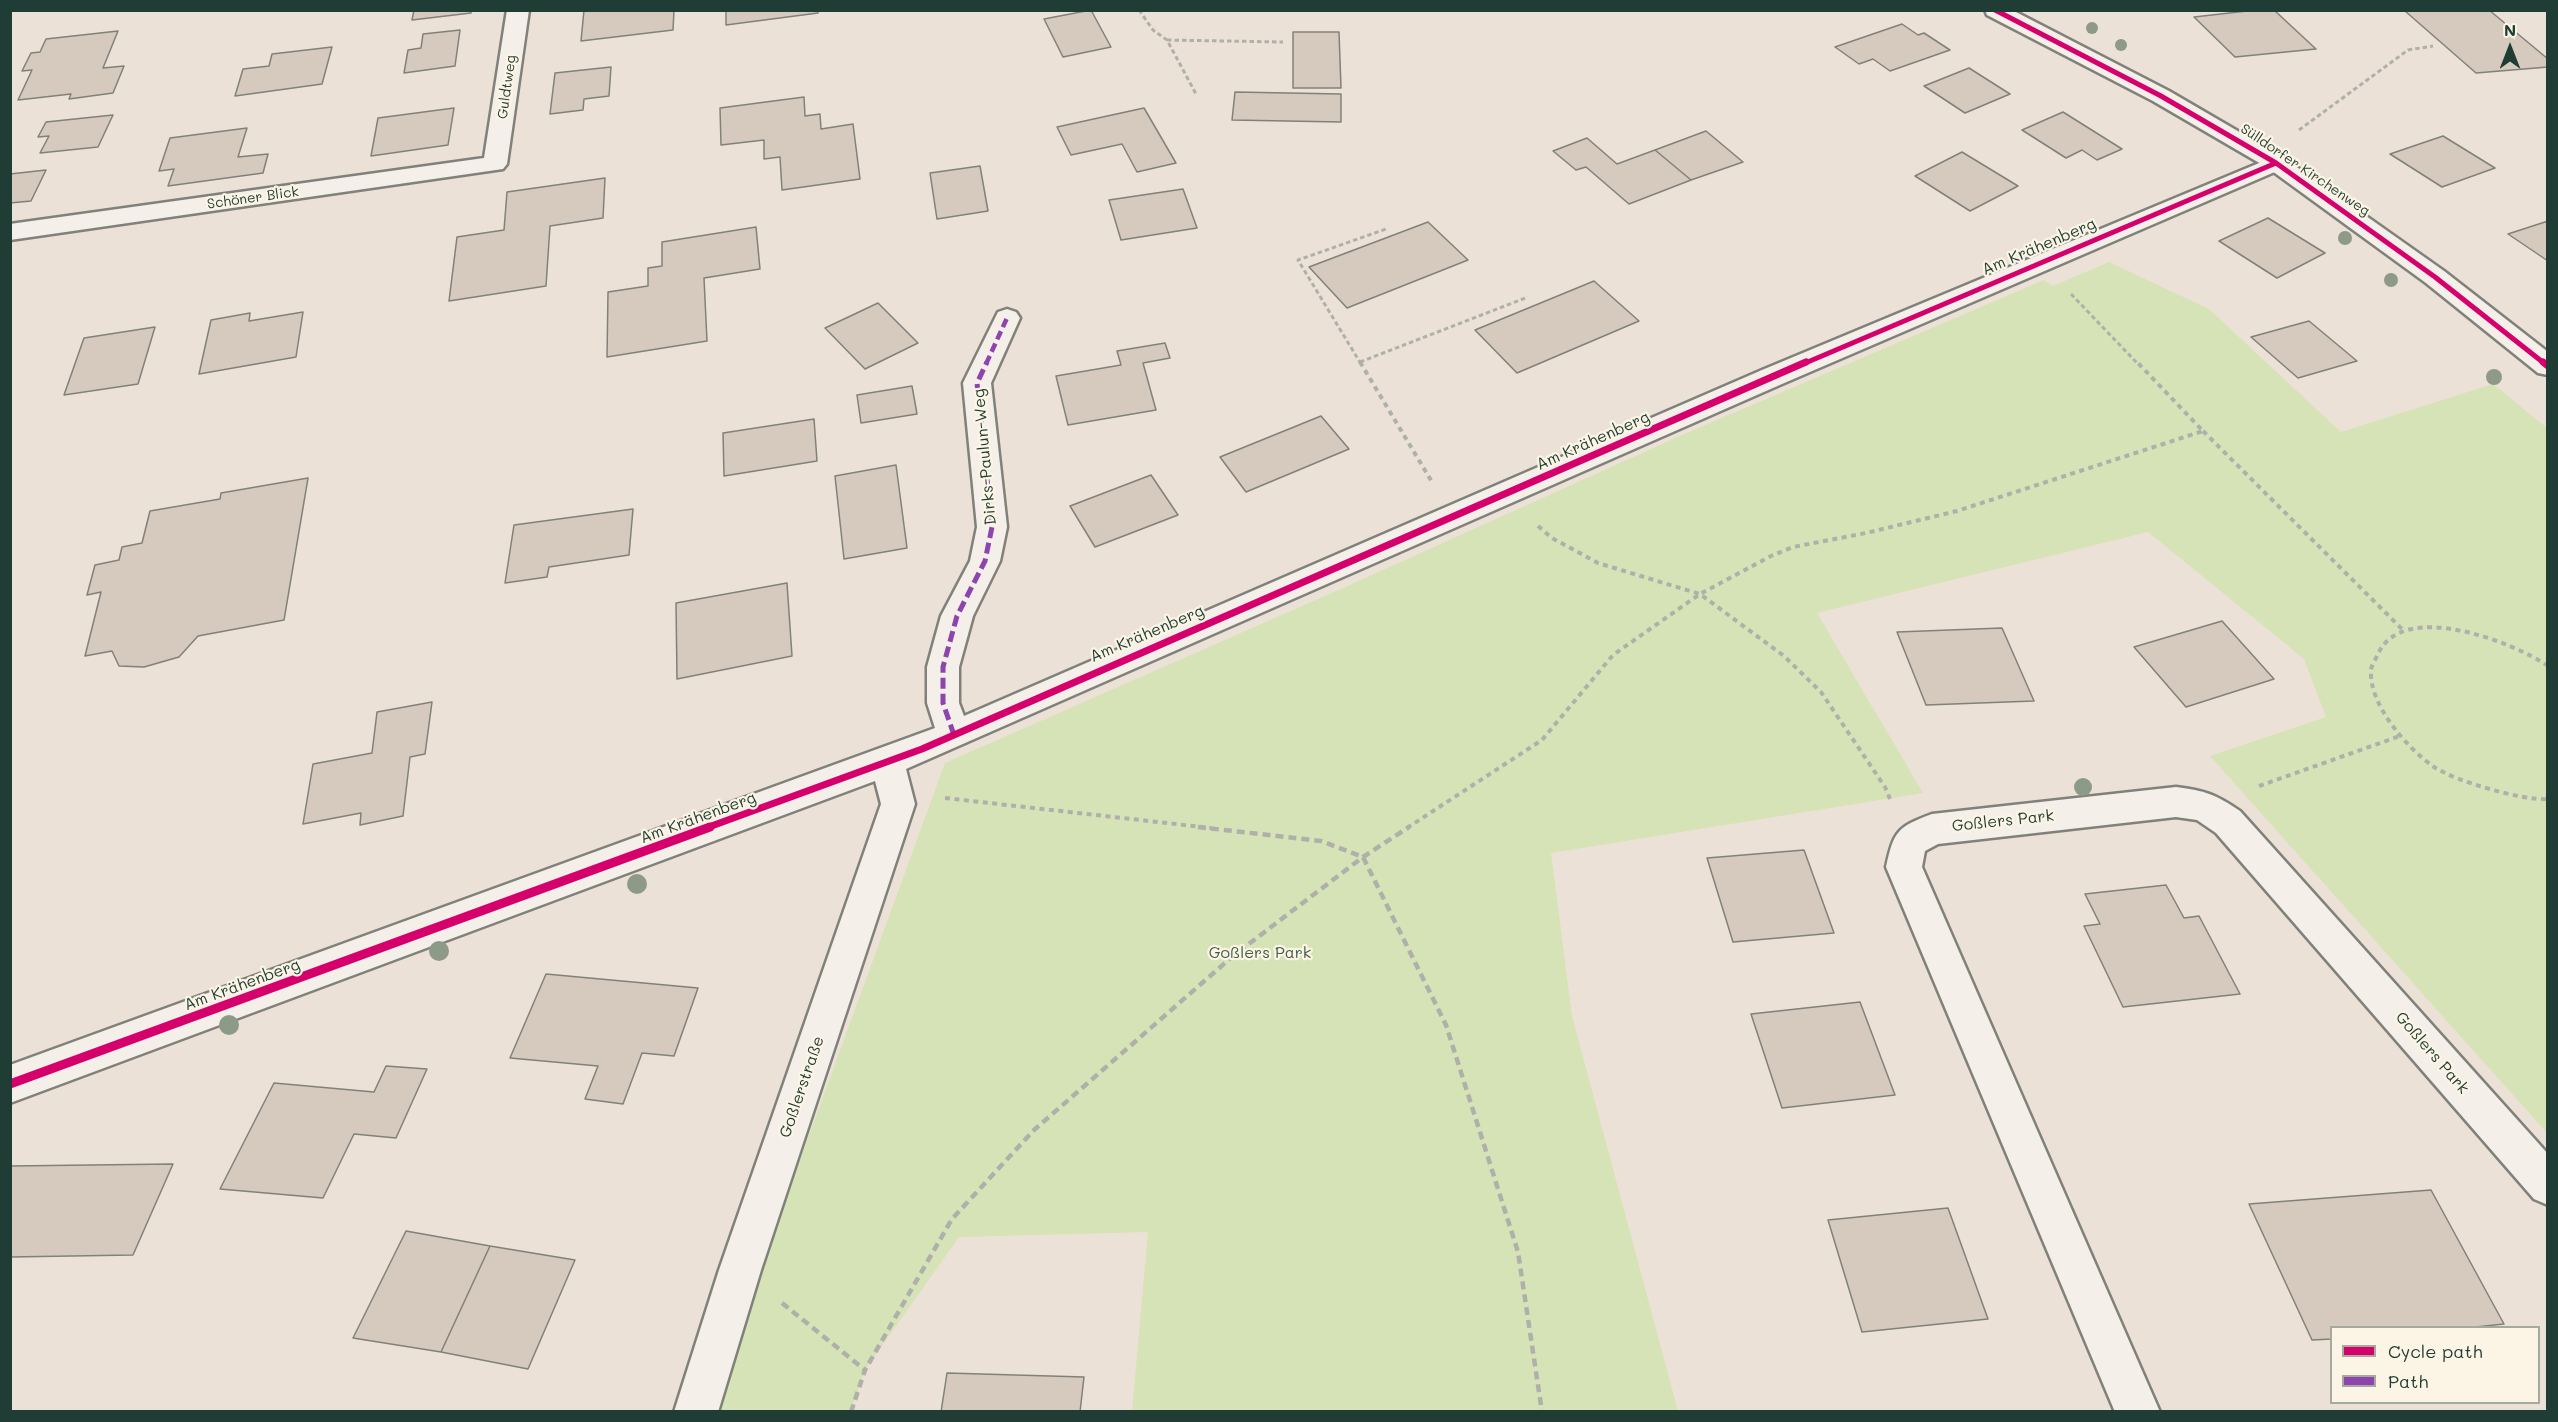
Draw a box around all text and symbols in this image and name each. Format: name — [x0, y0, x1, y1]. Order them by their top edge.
north arrow — [2480, 18, 2540, 78]
text: N — [2504, 19, 2516, 40]
street label: Guldtweg — [494, 54, 520, 120]
street label: Sülldorfer Kirchenweg — [2237, 120, 2373, 220]
street label: Schöner Blick — [206, 183, 300, 213]
street label: Am Krähenberg — [1979, 214, 2099, 280]
street label: Dirks-Paulun-Weg — [969, 388, 1001, 526]
street label: Am Krähenberg — [1533, 407, 1653, 475]
street label: Am Krähenberg — [1087, 601, 1207, 667]
street label: Am Krähenberg — [637, 788, 759, 848]
street label: Goßlers Park — [1951, 806, 2055, 836]
park label: Goßlers Park — [1209, 943, 1311, 963]
street label: Am Krähenberg — [181, 955, 303, 1015]
street label: Goßlers Park — [2391, 1008, 2473, 1098]
street label: Goßlerstraße — [776, 1034, 828, 1140]
legend — [2330, 1326, 2540, 1404]
text: Cycle path — [2388, 1339, 2483, 1363]
text: Path — [2388, 1369, 2428, 1393]

